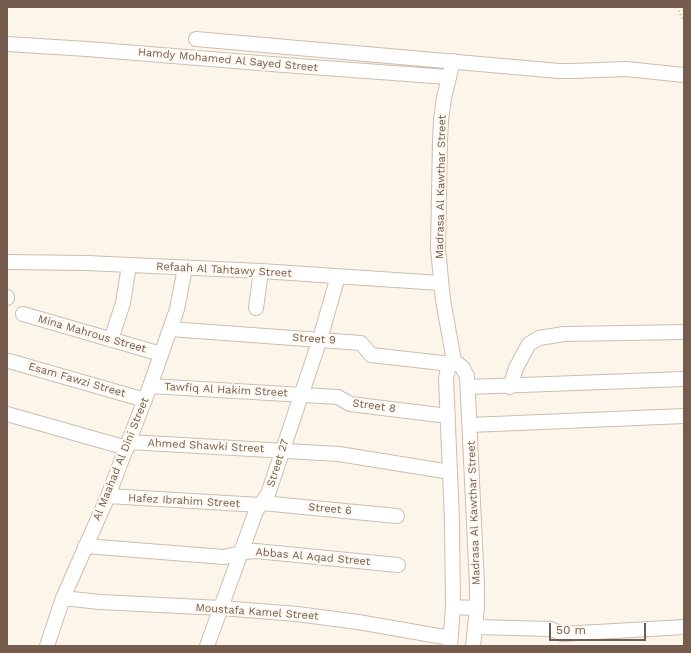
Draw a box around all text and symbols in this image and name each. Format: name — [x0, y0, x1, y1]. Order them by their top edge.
street label: Hamdy Mohamed Al Sayed Street — [138, 46, 318, 74]
street label: Madrasa Al Kawthar Street — [433, 115, 449, 259]
street label: Refaah Al Tahtawy Street — [156, 260, 292, 280]
street label: Mina Mahrous Street — [36, 312, 148, 356]
street label: Street 9 — [292, 331, 336, 347]
street label: Esam Fawzi Street — [27, 360, 127, 400]
street label: Tawfiq Al Hakim Street — [164, 380, 288, 400]
street label: Al Maahad Al Dini Street — [90, 396, 152, 522]
street label: Street 8 — [351, 396, 397, 416]
street label: Ahmed Shawki Street — [147, 436, 265, 456]
street label: Street 27 — [264, 438, 292, 488]
street label: Madrasa Al Kawthar Street — [465, 441, 483, 585]
street label: Hafez Ibrahim Street — [128, 491, 240, 511]
street label: Street 6 — [308, 501, 352, 517]
street label: Abbas Al Aqad Street — [255, 545, 371, 569]
street label: Moustafa Kamel Street — [195, 601, 319, 623]
scale bar — [551, 615, 648, 641]
text: 50 m — [556, 623, 586, 637]

